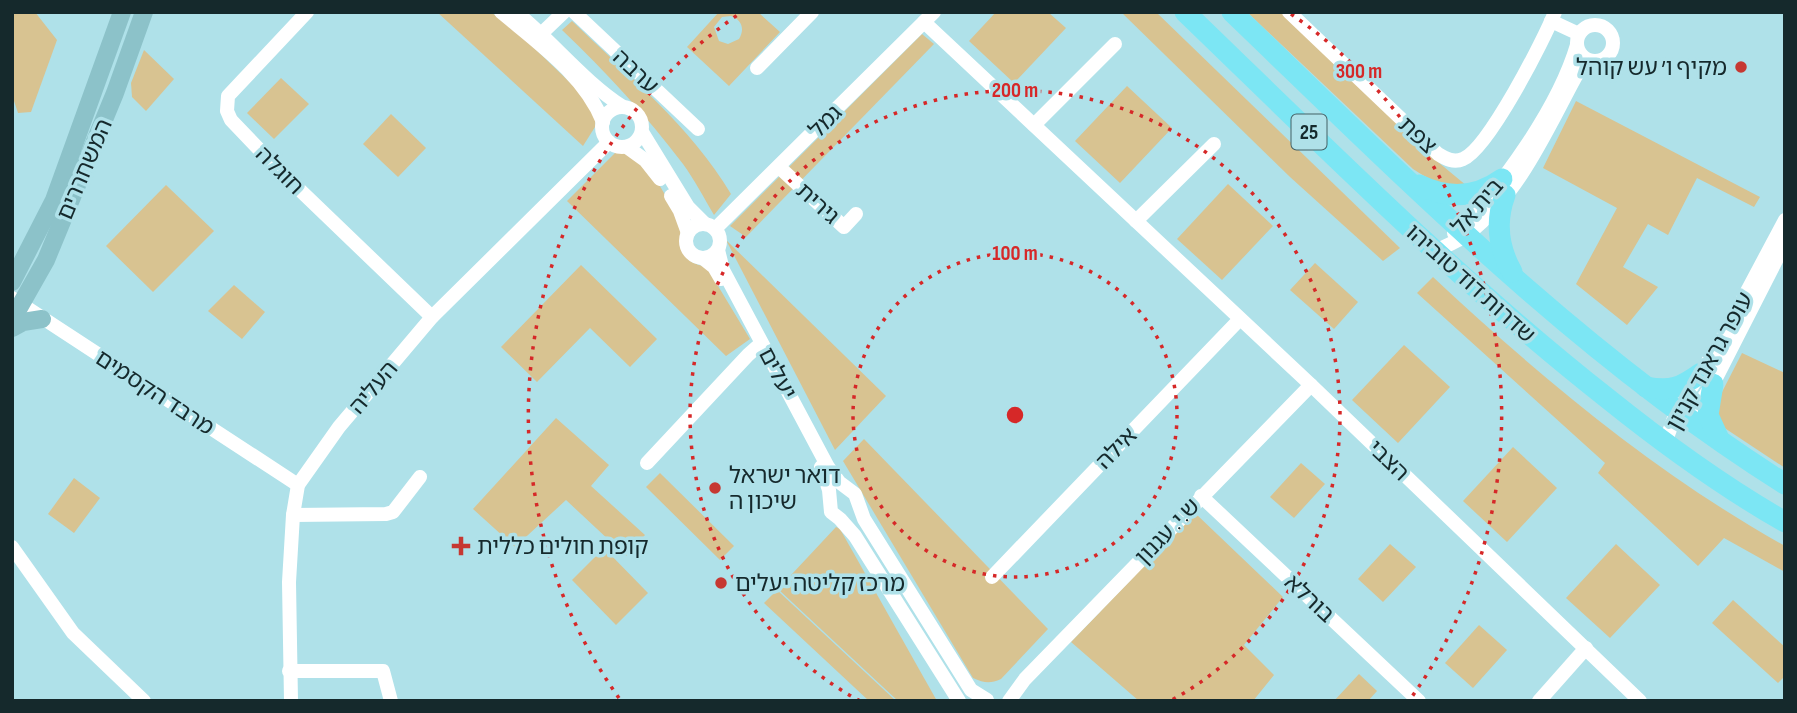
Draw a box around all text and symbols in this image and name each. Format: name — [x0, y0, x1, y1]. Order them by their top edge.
street label: ערבה — [607, 44, 664, 100]
place label: מקיף ו׳ עש קוהל — [1576, 54, 1727, 82]
text: 300 m — [1336, 59, 1382, 84]
marker: מקיף ו׳ עש קוהל — [1733, 59, 1749, 75]
text: 200 m — [992, 78, 1038, 103]
street label: גמל — [803, 99, 848, 144]
street label: צפת — [1392, 111, 1442, 160]
road number: 25 — [1292, 114, 1326, 150]
street label: המשחררים — [51, 115, 119, 224]
street label: חוגלה — [249, 141, 309, 201]
street label: בית אל — [1446, 173, 1510, 240]
street label: גירית — [790, 177, 845, 231]
street label: שדרות דוד טוביהו — [1400, 218, 1541, 349]
text: 100 m — [992, 241, 1038, 266]
street label: עופר גראנד קניון — [1660, 287, 1759, 435]
street label: יעלים — [752, 343, 802, 404]
street label: מרבד הקסמים — [90, 344, 219, 442]
street label: העליה — [343, 355, 404, 420]
centre of rings — [1003, 403, 1027, 427]
street label: אילה — [1090, 422, 1143, 475]
street label: הצבי — [1362, 434, 1415, 487]
place label: דואר ישראל שיכון ה — [729, 462, 840, 516]
marker: דואר ישראל שיכון ה — [707, 480, 723, 496]
street label: ש.י. עגנון — [1129, 493, 1206, 571]
place label: קופת חולים כללית — [477, 533, 649, 561]
marker: קופת חולים כללית — [451, 536, 471, 556]
street label: בורלא — [1278, 569, 1340, 629]
place label: מרכז קליטה יעלים — [735, 570, 905, 598]
marker: מרכז קליטה יעלים — [713, 575, 729, 591]

